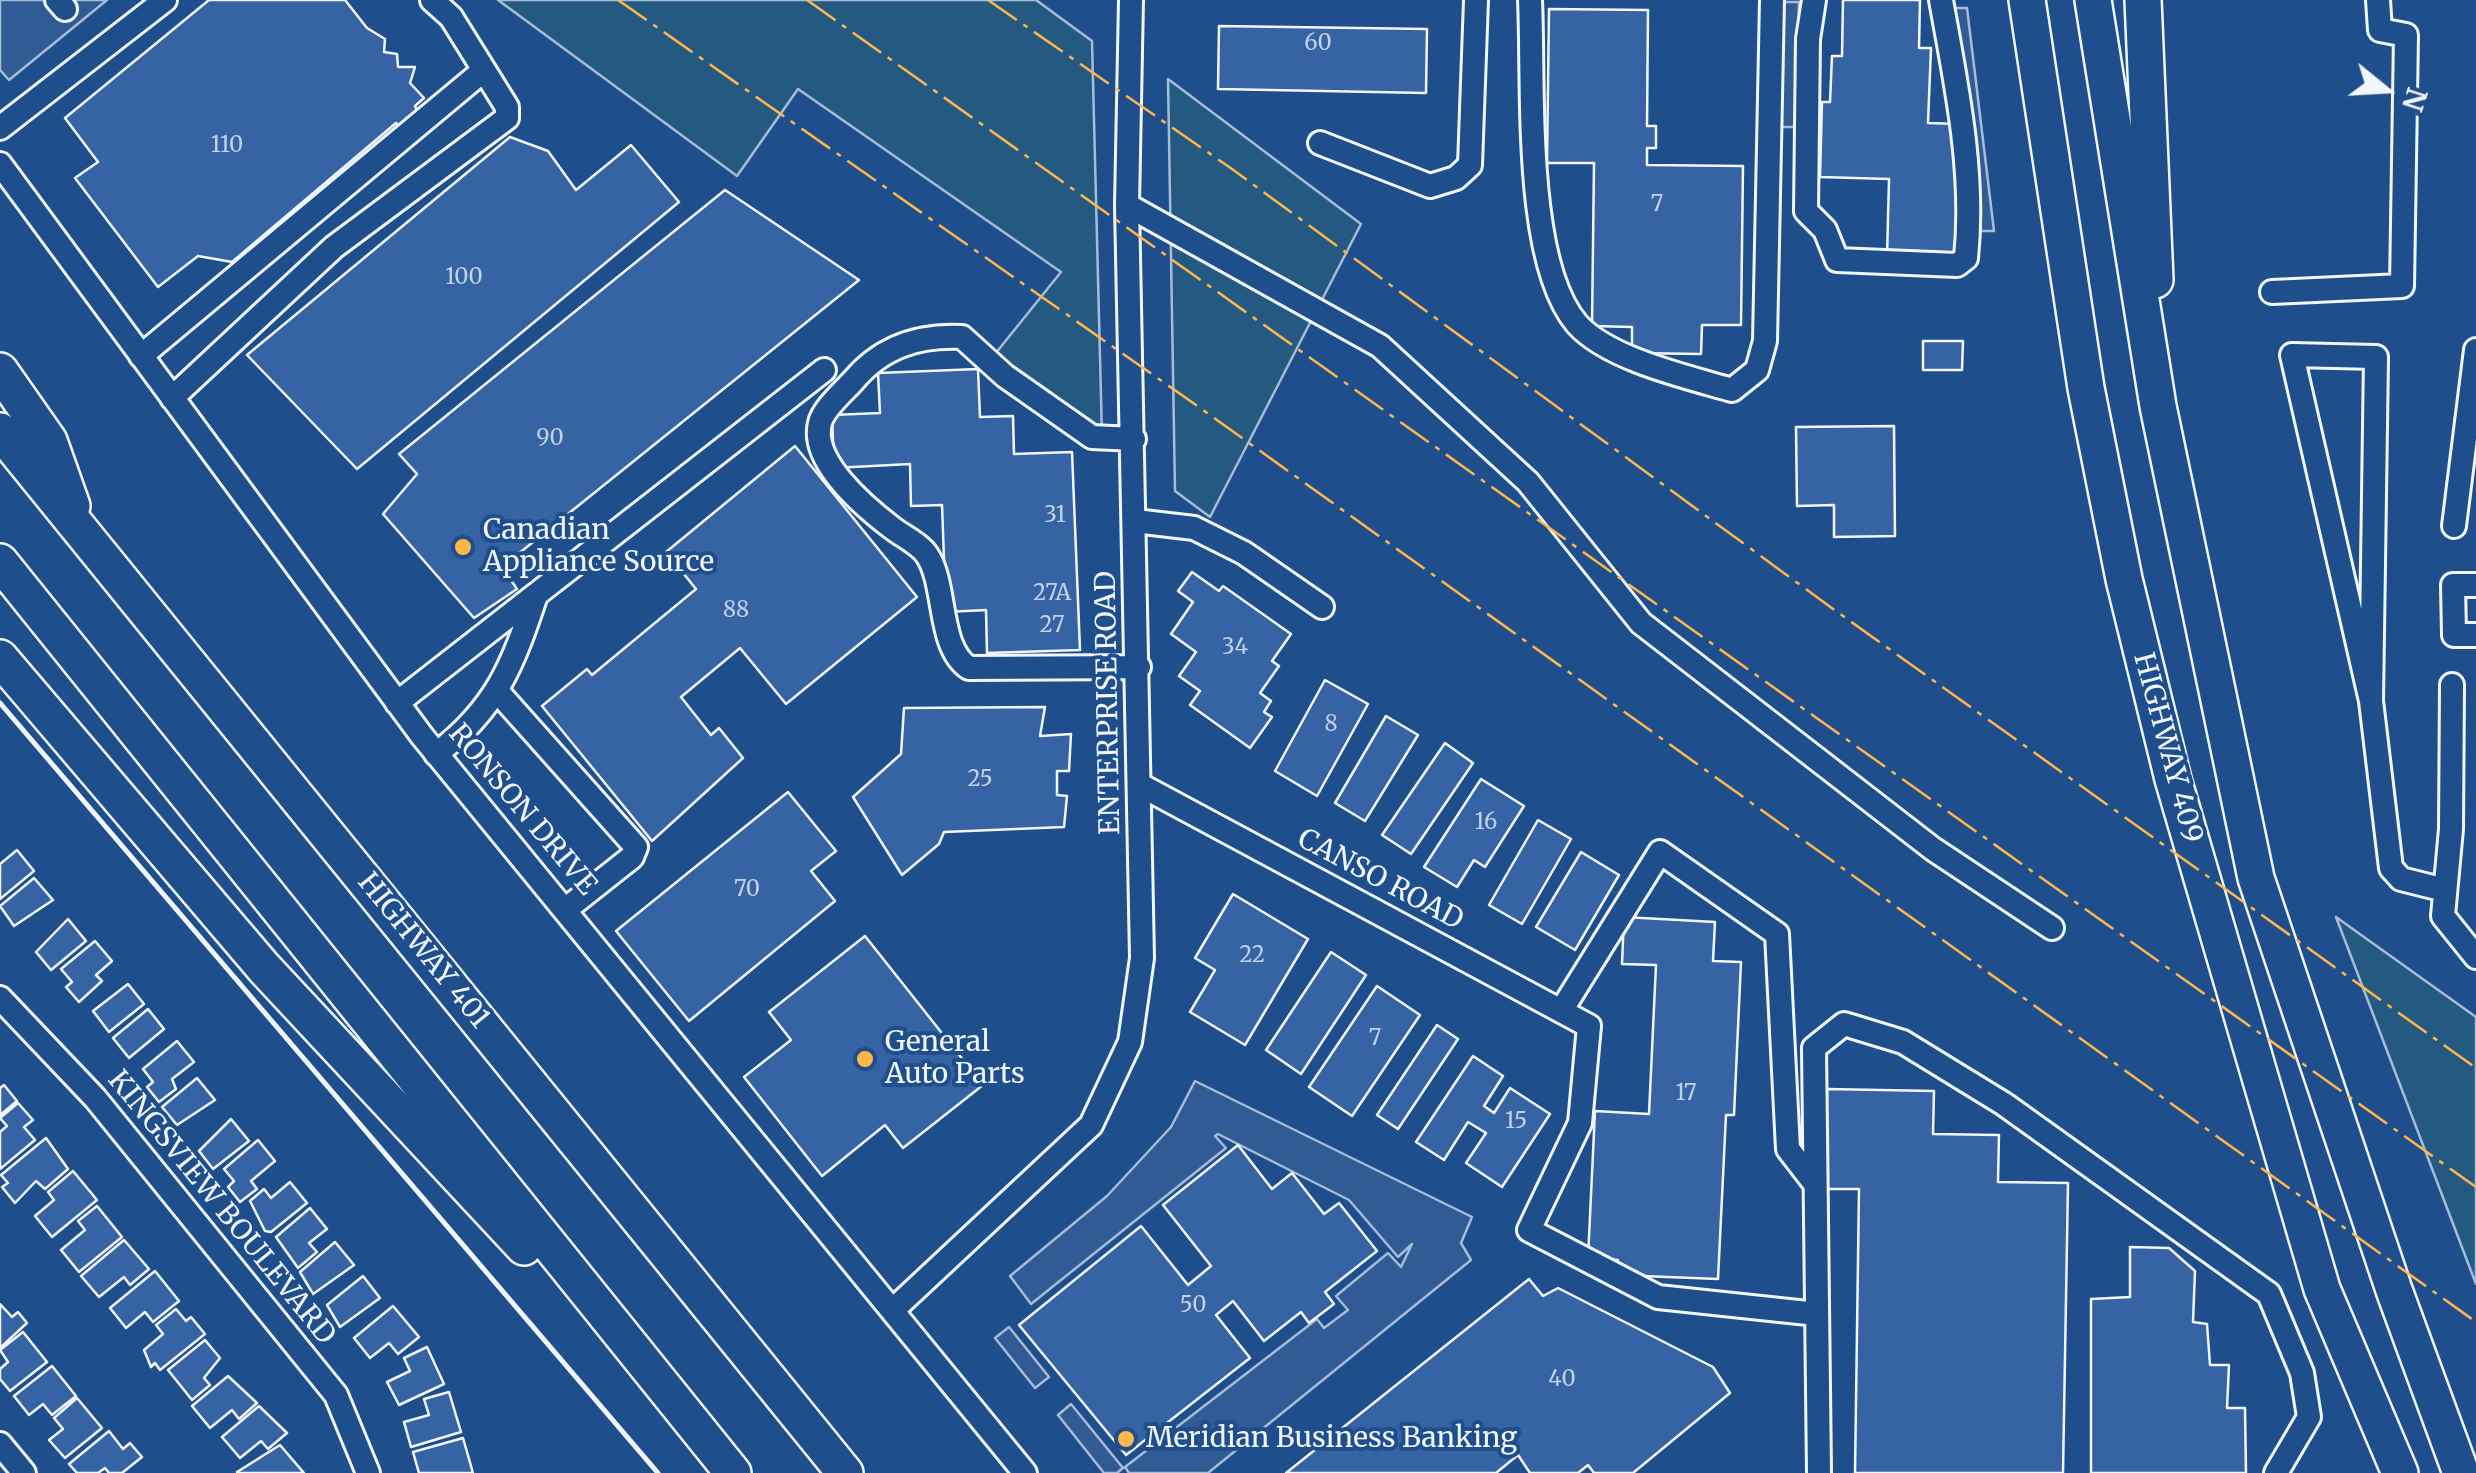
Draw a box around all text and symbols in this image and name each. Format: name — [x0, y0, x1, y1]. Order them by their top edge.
house number: 60 — [1304, 31, 1332, 57]
north arrow — [2336, 40, 2436, 140]
text: N — [2394, 83, 2435, 115]
house number: 110 — [211, 133, 243, 159]
house number: 7 — [1651, 192, 1663, 218]
house number: 100 — [445, 265, 483, 291]
house number: 90 — [536, 426, 564, 452]
house number: 31 — [1044, 503, 1066, 529]
place label: Canadian Appliance Source — [483, 514, 714, 580]
marker: Canadian Appliance Source — [452, 536, 474, 558]
street label: ENTERPRISE ROAD — [1090, 571, 1128, 835]
house number: 27A — [1033, 581, 1071, 607]
house number: 88 — [723, 598, 749, 624]
house number: 27 — [1040, 613, 1064, 639]
house number: 34 — [1222, 635, 1248, 661]
street label: HIGHWAY 409 — [2125, 649, 2209, 847]
house number: 8 — [1324, 712, 1338, 738]
street label: RONSON DRIVE — [441, 718, 603, 902]
house number: 25 — [967, 767, 993, 793]
house number: 16 — [1475, 810, 1497, 836]
street label: CANSO ROAD — [1292, 822, 1468, 938]
street label: HIGHWAY 401 — [350, 867, 496, 1035]
house number: 70 — [734, 877, 760, 903]
house number: 22 — [1239, 943, 1265, 969]
place label: General Auto Parts — [885, 1026, 1025, 1092]
house number: 7 — [1369, 1026, 1381, 1052]
marker: General Auto Parts — [854, 1048, 876, 1070]
street label: KINGSVIEW BOULEVARD — [100, 1064, 342, 1352]
house number: 17 — [1675, 1081, 1697, 1107]
house number: 15 — [1505, 1109, 1527, 1135]
house number: 50 — [1180, 1293, 1206, 1319]
house number: 40 — [1548, 1367, 1576, 1393]
place label: Meridian Business Banking — [1146, 1422, 1517, 1456]
marker: Meridian Business Banking — [1115, 1428, 1137, 1450]

